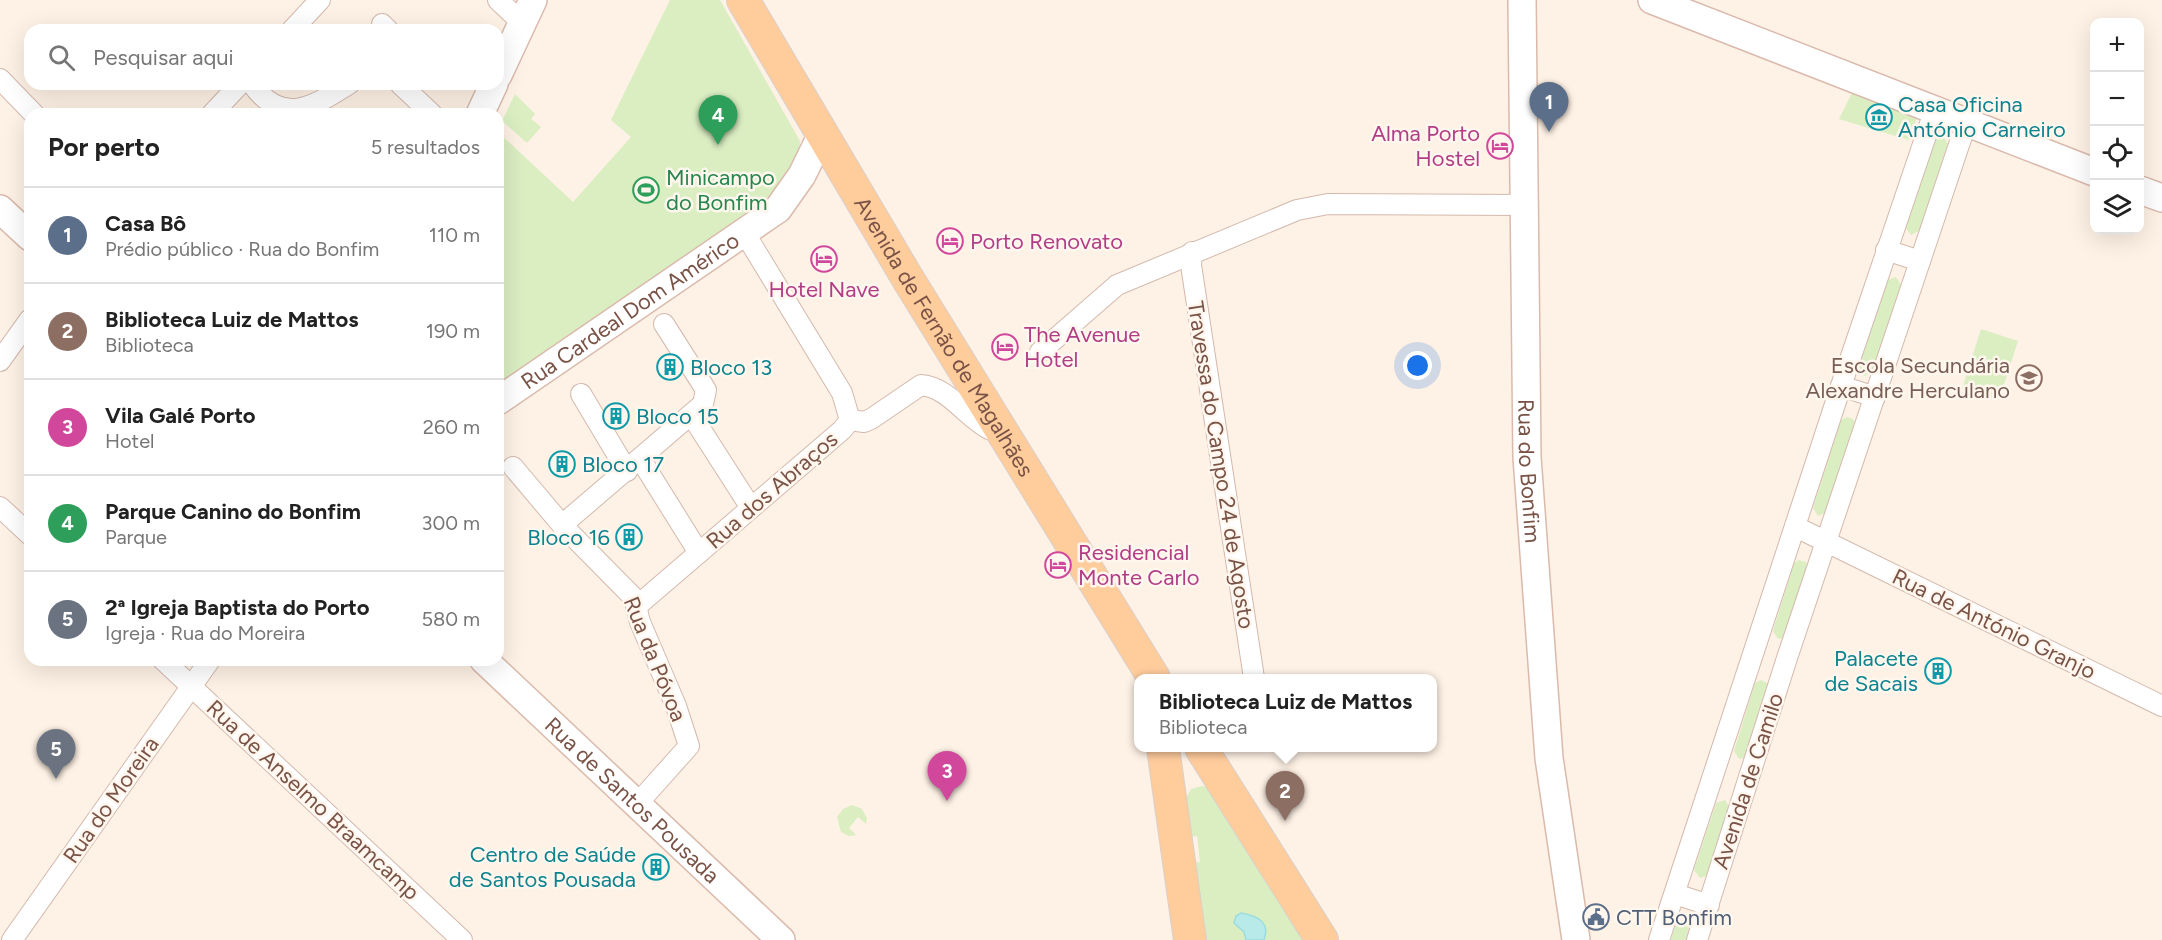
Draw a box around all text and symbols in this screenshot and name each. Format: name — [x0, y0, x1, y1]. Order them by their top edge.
map controls — [2090, 18, 2144, 234]
button: + — [2090, 18, 2144, 72]
search box — [24, 24, 504, 90]
icon: search — [45, 41, 78, 74]
text: Pesquisar aqui — [93, 44, 234, 71]
button: − — [2090, 72, 2144, 126]
pin: 1 — [1530, 82, 1568, 132]
place label: Casa Oficina António Carneiro — [1898, 91, 2066, 143]
pin: 4 — [698, 96, 738, 145]
museum icon: Casa Oficina António Carneiro — [1864, 102, 1894, 132]
place label: Alma Porto Hostel — [1371, 120, 1480, 172]
button: locate — [2090, 126, 2144, 180]
text: Por perto — [48, 131, 160, 163]
hotel icon: Alma Porto Hostel — [1485, 131, 1515, 161]
text: 5 resultados — [371, 135, 480, 159]
place label: Minicampo do Bonfim — [666, 164, 775, 216]
sports icon: Minicampo do Bonfim — [631, 175, 661, 205]
button: layers — [2090, 180, 2144, 234]
street label: Avenida de Fernão de Magalhães — [849, 191, 1040, 481]
text: Casa Bô — [105, 210, 186, 237]
text: 1 — [63, 223, 72, 247]
text: 110 m — [429, 223, 480, 247]
street label: Rua Cardeal Dom Américo — [516, 226, 744, 395]
hotel icon: Porto Renovato — [935, 226, 965, 256]
place label: Porto Renovato — [970, 228, 1123, 255]
text: Prédio público · Rua do Bonfim — [105, 237, 379, 261]
hotel icon: Hotel Nave — [809, 244, 839, 274]
place label: Hotel Nave — [768, 276, 880, 303]
street label: Travessa do Campo 24 de Agosto — [1182, 299, 1260, 631]
text: Biblioteca Luiz de Mattos — [105, 306, 359, 333]
text: 2 — [62, 319, 73, 343]
text: 190 m — [426, 319, 480, 343]
place label: The Avenue Hotel — [1024, 321, 1140, 373]
hotel icon: The Avenue Hotel — [990, 332, 1020, 362]
text: Biblioteca — [105, 333, 194, 357]
your location — [1403, 351, 1432, 380]
building icon: Bloco 13 — [655, 352, 685, 382]
place label: Escola Secundária Alexandre Herculano — [1806, 352, 2010, 404]
place label: Bloco 13 — [690, 354, 772, 381]
school or university icon: Escola Secundária Alexandre Herculano — [2014, 363, 2044, 393]
street label: Rua do Bonfim — [1513, 399, 1547, 544]
building icon: Bloco 15 — [601, 401, 631, 431]
text: Vila Galé Porto — [105, 402, 256, 429]
place label: Bloco 15 — [636, 403, 719, 430]
text: 3 — [62, 415, 73, 439]
text: 260 m — [423, 415, 480, 439]
street label: Rua dos Abraços — [701, 426, 843, 554]
text: Hotel — [105, 429, 154, 453]
building icon: Bloco 17 — [547, 449, 577, 479]
place label: Bloco 17 — [582, 451, 664, 478]
text: Parque Canino do Bonfim — [105, 498, 361, 525]
text: 4 — [61, 511, 74, 535]
text: 300 m — [422, 511, 480, 535]
building icon: Bloco 16 — [614, 522, 644, 552]
place label: Bloco 16 — [527, 524, 610, 551]
text: Parque — [105, 525, 167, 549]
place label: Residencial Monte Carlo — [1078, 539, 1199, 591]
hotel icon: Residencial Monte Carlo — [1043, 550, 1073, 580]
street label: Rua de António Granjo — [1888, 563, 2100, 685]
street label: Rua da Póvoa — [618, 593, 692, 725]
text: 2ª Igreja Baptista do Porto — [105, 594, 369, 621]
text: 5 — [62, 607, 73, 631]
text: 580 m — [421, 607, 480, 631]
text: Igreja · Rua do Moreira — [105, 621, 305, 645]
place label: Palacete de Sacais — [1824, 645, 1918, 697]
building icon: Palacete de Sacais — [1923, 656, 1953, 686]
popup — [1134, 674, 1437, 752]
text: Biblioteca Luiz de Mattos — [1159, 688, 1412, 715]
street label: Avenida de Camilo — [1707, 690, 1789, 872]
street label: Rua de Anselmo Braamcamp — [201, 694, 425, 906]
street label: Rua de Santos Pousada — [539, 711, 725, 889]
text: Biblioteca — [1159, 715, 1247, 739]
pin: 5 — [36, 730, 76, 779]
street label: Rua do Moreira — [57, 731, 165, 869]
pin: 3 — [928, 752, 966, 801]
pin: 2 — [1266, 772, 1304, 821]
place label: Centro de Saúde de Santos Pousada — [449, 841, 636, 893]
building icon: Centro de Saúde de Santos Pousada — [641, 852, 671, 882]
public building icon: CTT Bonfim — [1581, 902, 1611, 932]
place label: CTT Bonfim — [1616, 904, 1732, 931]

